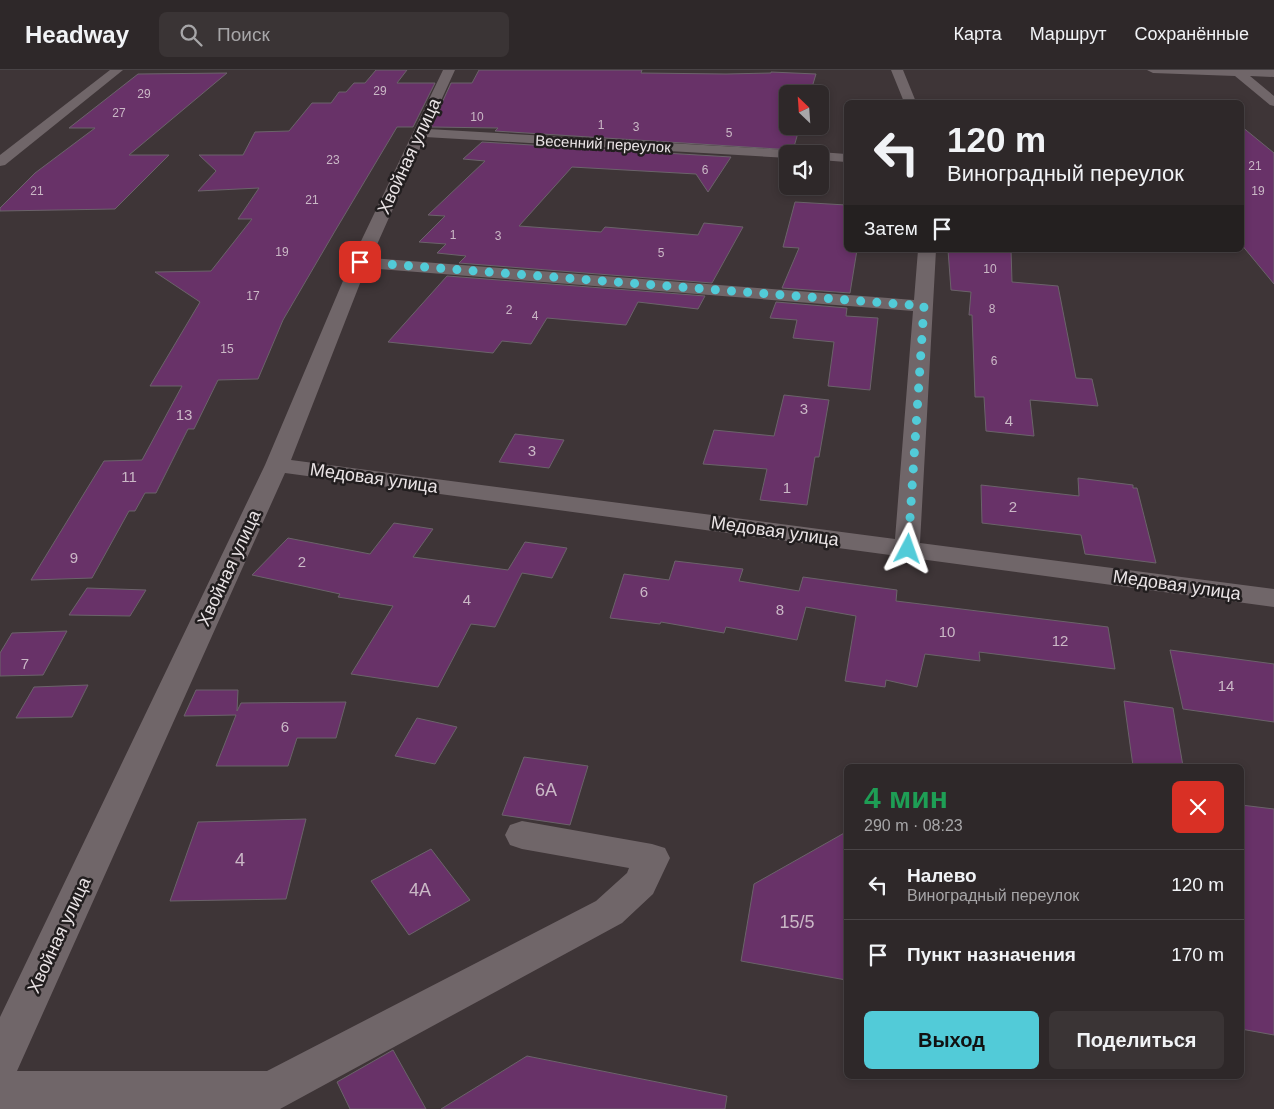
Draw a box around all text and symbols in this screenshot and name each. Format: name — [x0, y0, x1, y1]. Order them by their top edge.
search box — [159, 12, 509, 57]
text: Headway — [25, 21, 129, 48]
icon: search — [177, 21, 205, 49]
text: Поиск — [217, 24, 270, 45]
text: Карта — [954, 24, 1002, 44]
text: Маршрут — [1030, 24, 1106, 44]
text: Сохранённые — [1134, 24, 1249, 44]
house number: 29 — [373, 84, 387, 98]
north arrow — [779, 85, 829, 135]
map controls — [779, 85, 829, 195]
house number: 29 — [137, 87, 151, 101]
street label: Хвойная улица — [373, 94, 445, 217]
house number: 27 — [112, 106, 126, 120]
house number: 10 — [470, 110, 484, 124]
house number: 1 — [598, 118, 605, 132]
house number: 3 — [633, 120, 640, 134]
icon: left — [864, 120, 929, 185]
text: 120 m — [947, 120, 1046, 159]
house number: 5 — [726, 126, 733, 140]
street label: Весенний переулок — [535, 131, 672, 156]
button: sound — [779, 145, 829, 195]
house number: 23 — [326, 153, 340, 167]
house number: 21 — [1248, 159, 1262, 173]
text: Виноградный переулок — [947, 161, 1184, 186]
house number: 6 — [702, 163, 709, 177]
house number: 21 — [30, 184, 44, 198]
house number: 19 — [1251, 184, 1265, 198]
house number: 21 — [305, 193, 319, 207]
icon: arrive — [928, 215, 956, 243]
text: Затем — [864, 218, 918, 239]
house number: 1 — [450, 228, 457, 242]
house number: 3 — [495, 229, 502, 243]
pin — [339, 241, 381, 283]
house number: 19 — [275, 245, 289, 259]
house number: 5 — [658, 246, 665, 260]
icon: arrive — [346, 248, 374, 276]
house number: 10 — [983, 262, 997, 276]
house number: 17 — [246, 289, 260, 303]
house number: 8 — [989, 302, 996, 316]
house number: 2 — [506, 303, 513, 317]
house number: 4 — [532, 309, 539, 323]
house number: 15 — [220, 342, 234, 356]
house number: 6 — [991, 354, 998, 368]
house number: 3 — [800, 400, 808, 417]
house number: 13 — [176, 406, 192, 423]
house number: 4 — [1005, 412, 1013, 429]
house number: 3 — [528, 442, 536, 459]
street label: Медовая улица — [309, 459, 440, 497]
house number: 11 — [121, 468, 137, 485]
house number: 1 — [783, 479, 791, 496]
house number: 2 — [1009, 498, 1017, 515]
street label: Хвойная улица — [193, 506, 265, 629]
street label: Медовая улица — [710, 512, 841, 550]
position arrow — [881, 522, 933, 574]
house number: 9 — [70, 549, 78, 566]
house number: 2 — [298, 553, 306, 570]
street label: Медовая улица — [1112, 566, 1243, 604]
house number: 6 — [640, 583, 648, 600]
house number: 4 — [463, 591, 471, 608]
house number: 8 — [776, 601, 784, 618]
house number: 10 — [939, 623, 955, 640]
house number: 12 — [1052, 632, 1068, 649]
house number: 7 — [21, 655, 29, 672]
house number: 14 — [1218, 677, 1234, 694]
house number: 6 — [281, 718, 289, 735]
house number: 6А — [535, 780, 557, 800]
text: 4 мин — [864, 781, 948, 814]
button: close — [1172, 781, 1224, 833]
text: 290 m · 08:23 — [864, 817, 963, 834]
house number: 4 — [235, 850, 245, 870]
text: Налево — [907, 865, 977, 886]
icon: left — [864, 871, 892, 899]
street label: Хвойная улица — [23, 873, 95, 996]
text: 120 m — [1171, 874, 1224, 895]
house number: 4А — [409, 880, 431, 900]
text: Виноградный переулок — [907, 887, 1079, 904]
house number: 15/5 — [779, 912, 815, 932]
icon: arrive — [864, 941, 892, 969]
text: Пункт назначения — [907, 944, 1076, 965]
text: 170 m — [1171, 944, 1224, 965]
button: Выход — [864, 1011, 1039, 1069]
button: Поделиться — [1049, 1011, 1224, 1069]

